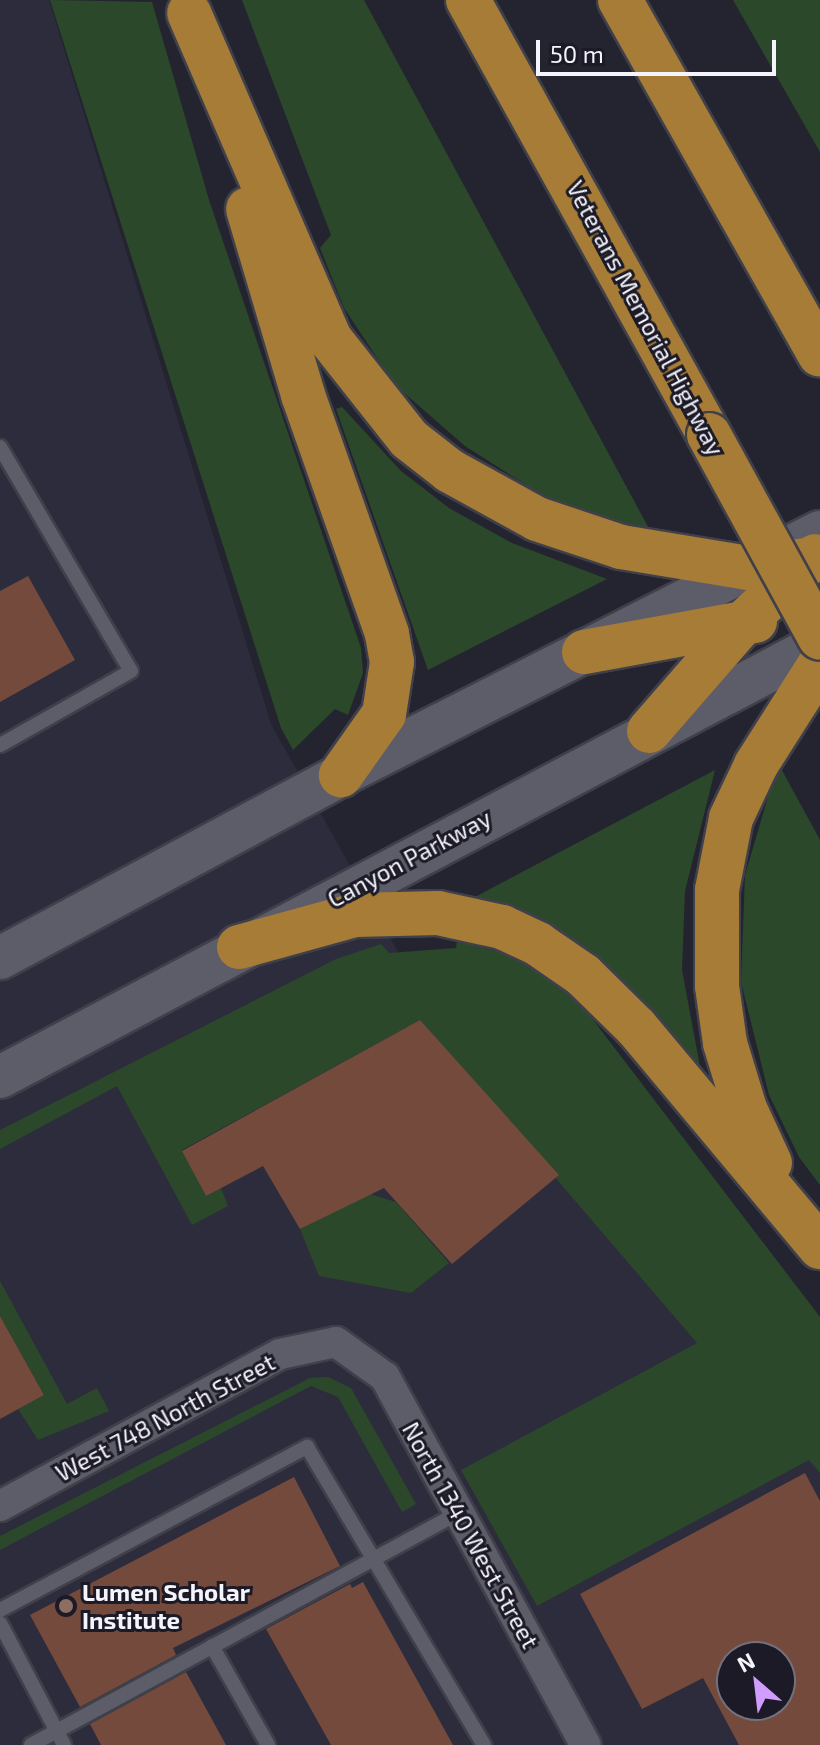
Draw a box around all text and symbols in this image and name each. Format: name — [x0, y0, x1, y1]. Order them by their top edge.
scale bar — [540, 24, 780, 74]
text: 50 m — [550, 39, 604, 68]
street label: Veterans Memorial Highway — [561, 175, 731, 461]
street label: Canyon Parkway — [322, 803, 496, 913]
street label: West 748 North Street — [50, 1347, 280, 1487]
street label: North 1340 West Street — [397, 1417, 545, 1653]
place label: Lumen Scholar Institute — [82, 1578, 250, 1634]
marker: Lumen Scholar Institute — [57, 1597, 75, 1615]
north arrow — [716, 1641, 796, 1721]
text: N — [733, 1646, 759, 1677]

